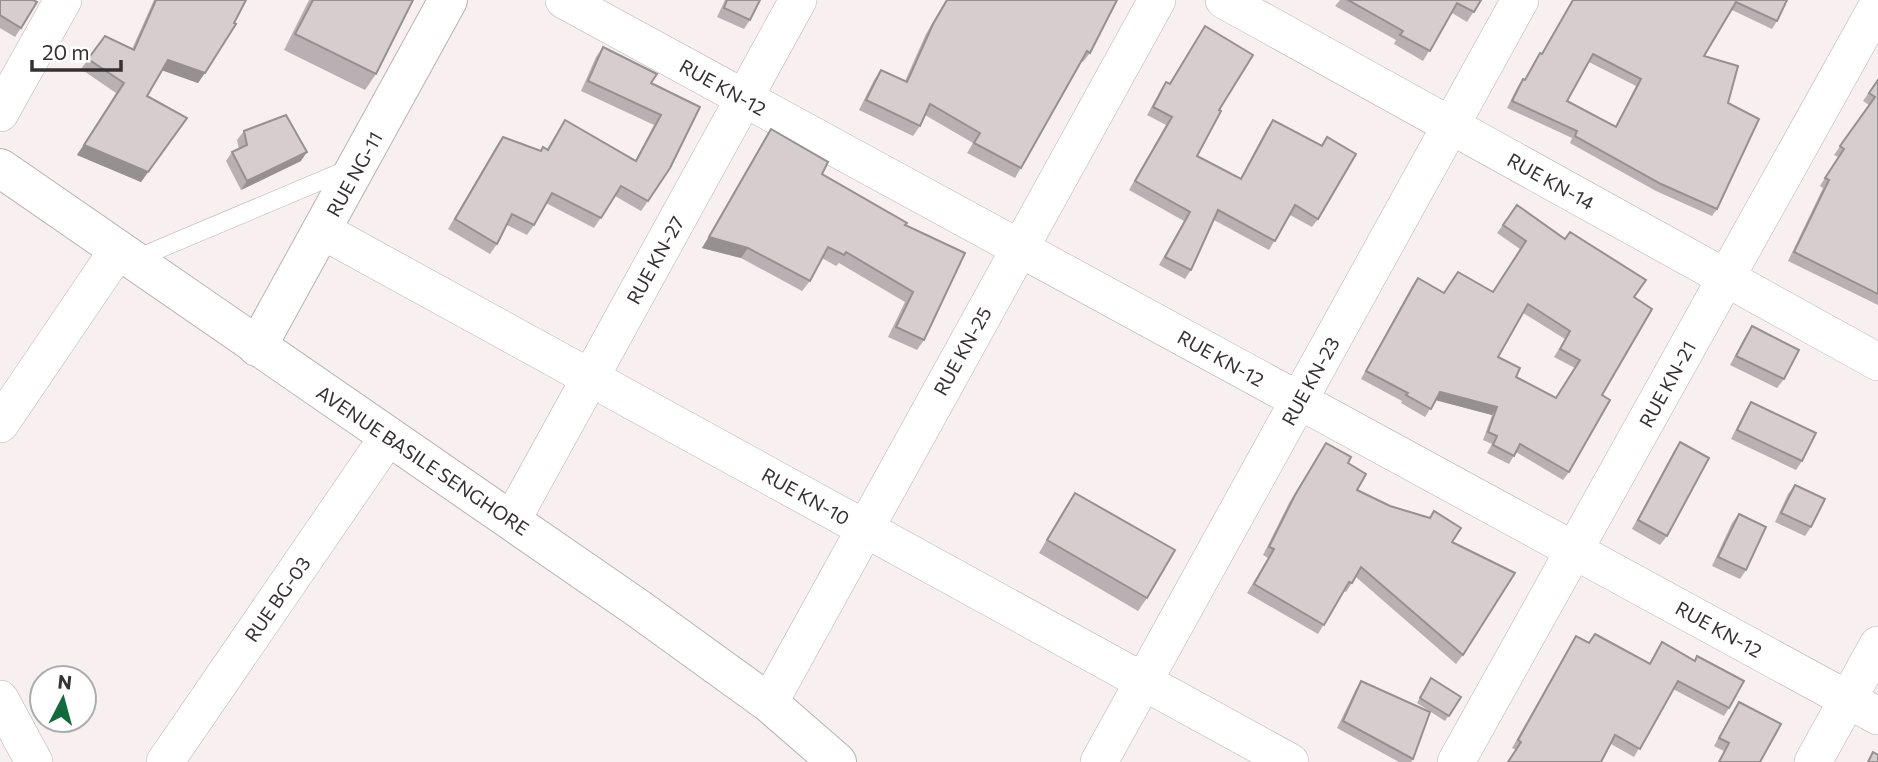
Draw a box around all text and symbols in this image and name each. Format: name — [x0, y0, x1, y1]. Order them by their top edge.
scale bar — [32, 28, 121, 72]
text: 20 m — [42, 39, 90, 64]
street label: RUE KN-12 — [676, 54, 770, 120]
street label: RUE NG-11 — [321, 127, 387, 221]
street label: RUE KN-14 — [1504, 148, 1598, 214]
street label: RUE KN-27 — [621, 212, 689, 308]
street label: RUE KN-25 — [928, 303, 996, 399]
street label: RUE KN-12 — [1174, 325, 1268, 391]
street label: RUE KN-23 — [1276, 333, 1344, 429]
street label: RUE KN-21 — [1634, 337, 1700, 431]
street label: AVENUE BASILE SENGHORE — [312, 380, 534, 540]
street label: RUE KN-10 — [758, 462, 854, 530]
street label: RUE BG-03 — [239, 552, 315, 646]
street label: RUE KN-12 — [1672, 596, 1766, 662]
north arrow — [28, 664, 98, 734]
text: N — [57, 669, 73, 694]

